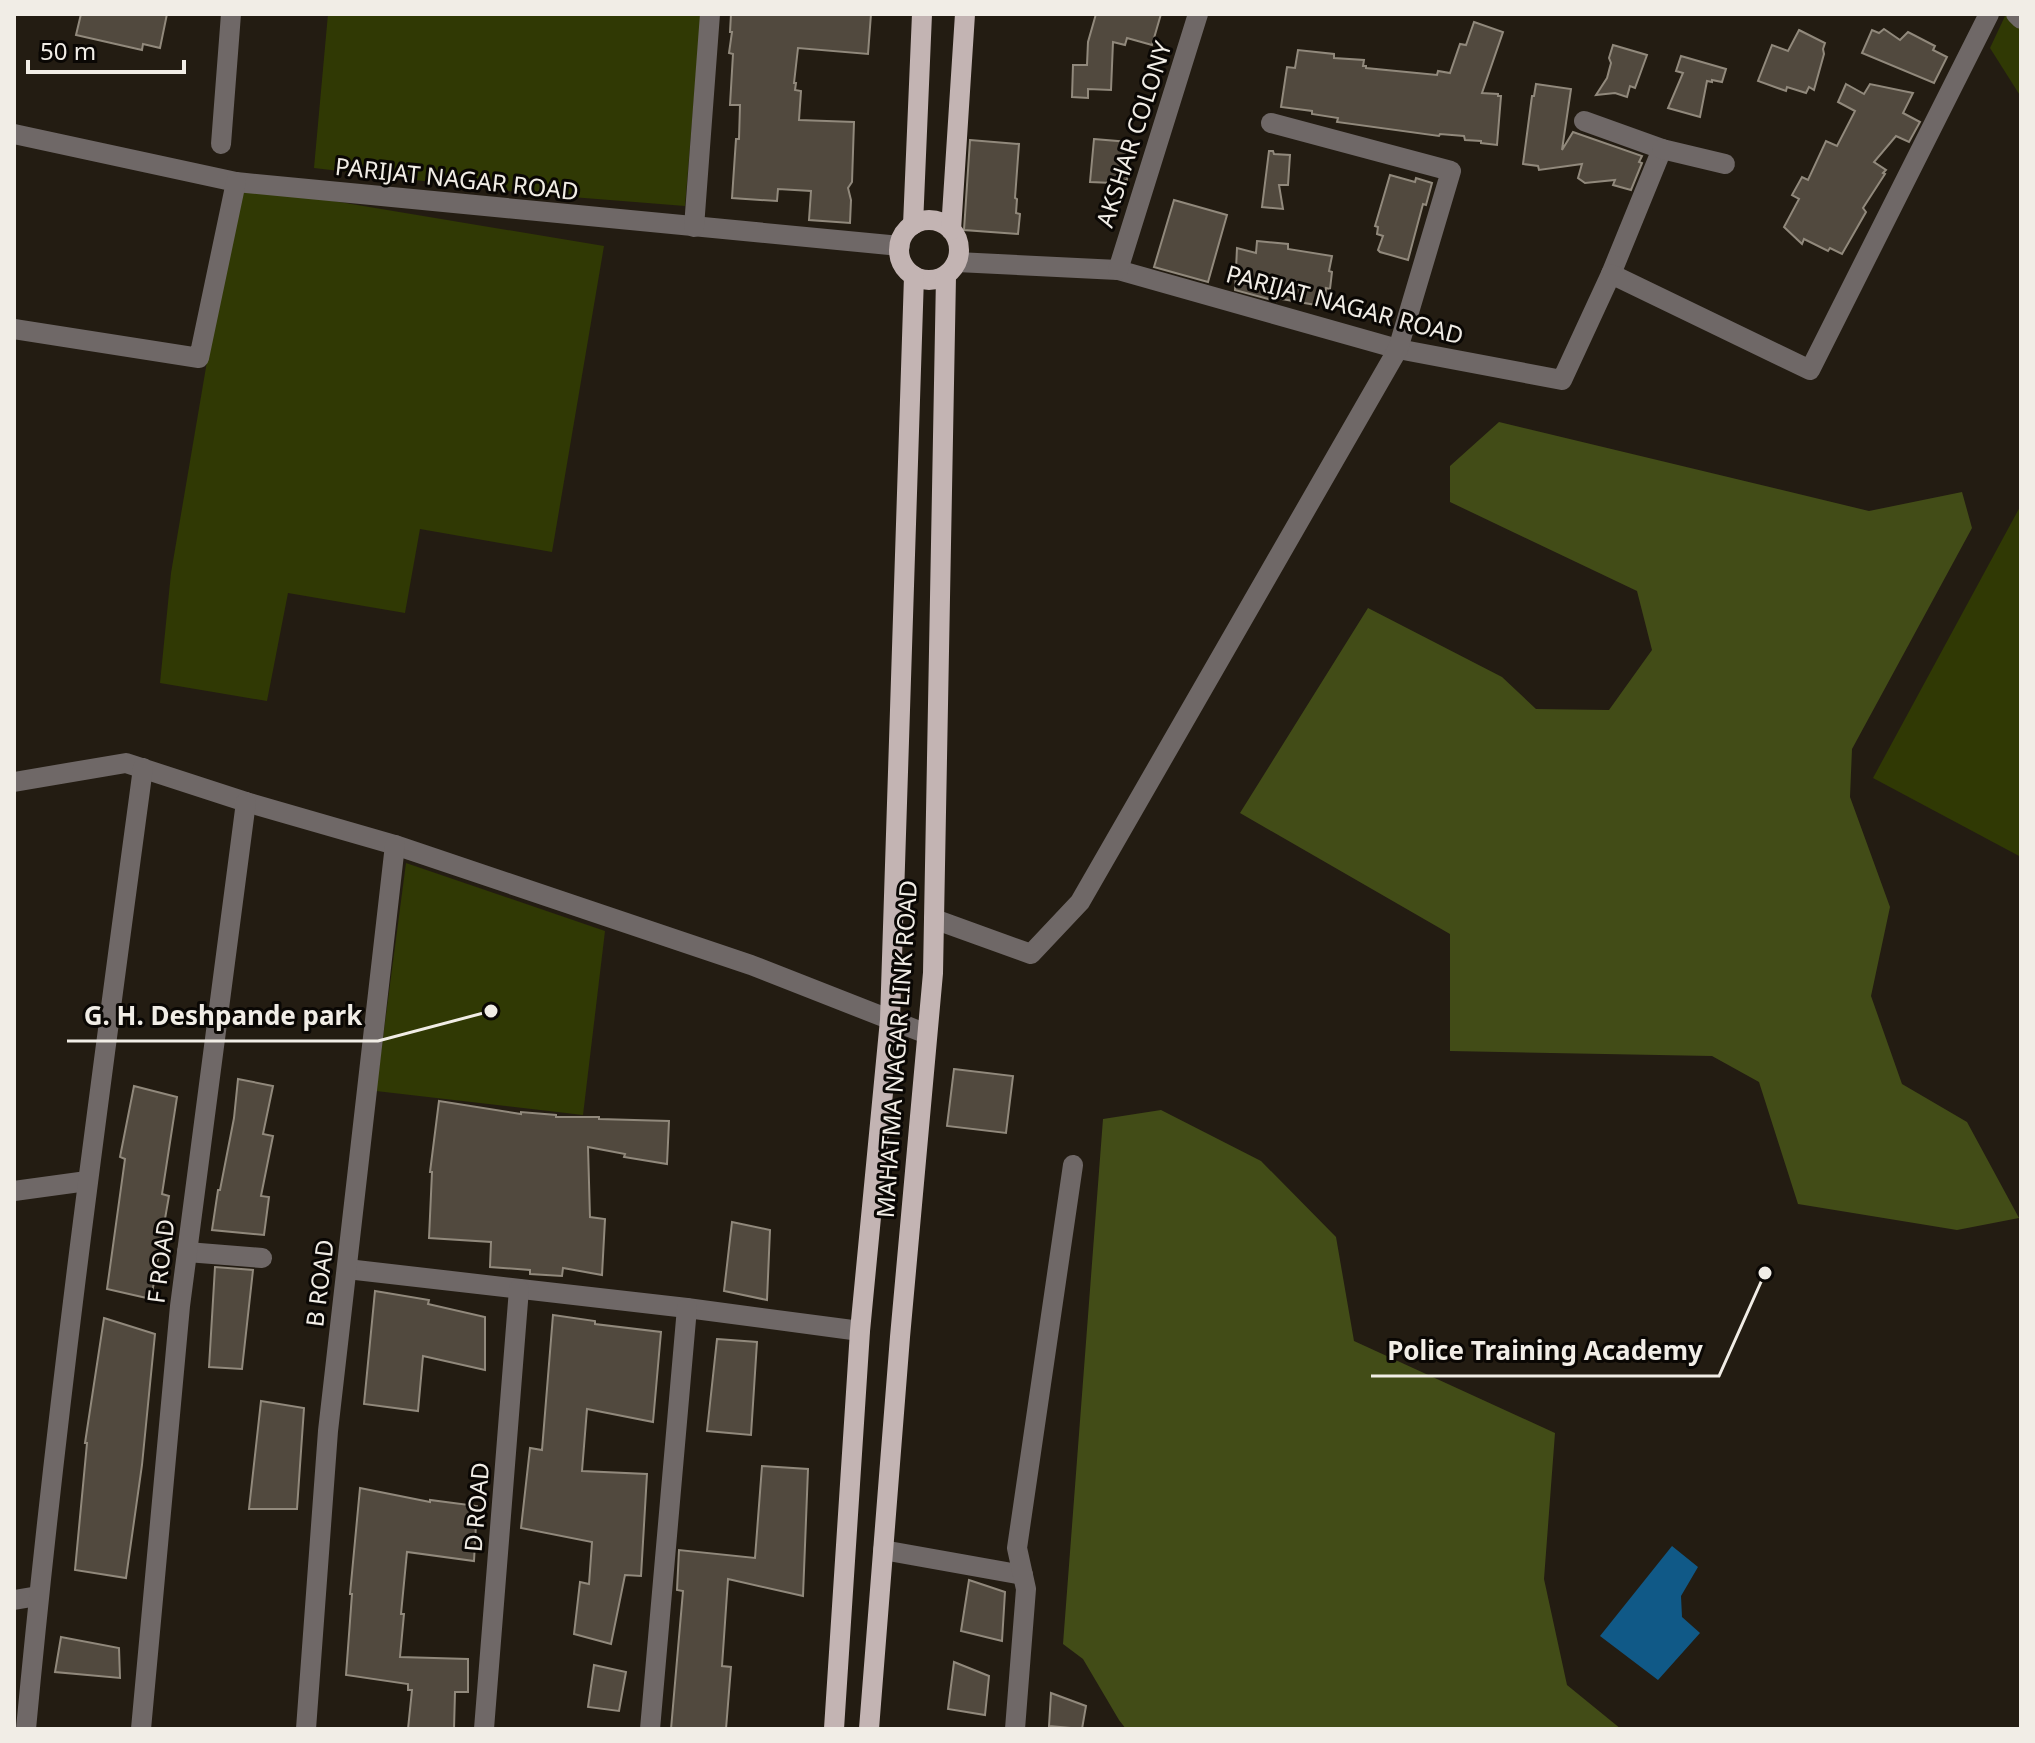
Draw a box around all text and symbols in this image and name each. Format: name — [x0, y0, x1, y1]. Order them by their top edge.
scale bar — [28, 24, 184, 74]
text: 50 m — [40, 34, 96, 67]
street label: AKSHAR COLONY — [1087, 36, 1179, 231]
street label: PARIJAT NAGAR ROAD — [334, 149, 580, 207]
street label: PARIJAT NAGAR ROAD — [1223, 256, 1467, 352]
street label: MAHATMA NAGAR LINK ROAD — [868, 879, 924, 1219]
callout: G. H. Deshpande park — [67, 991, 378, 1041]
text: G. H. Deshpande park — [84, 997, 363, 1033]
street label: F ROAD — [138, 1217, 182, 1305]
street label: B ROAD — [297, 1237, 341, 1329]
callout: Police Training Academy — [1371, 1326, 1719, 1376]
text: Police Training Academy — [1387, 1332, 1703, 1368]
street label: D ROAD — [456, 1461, 496, 1553]

